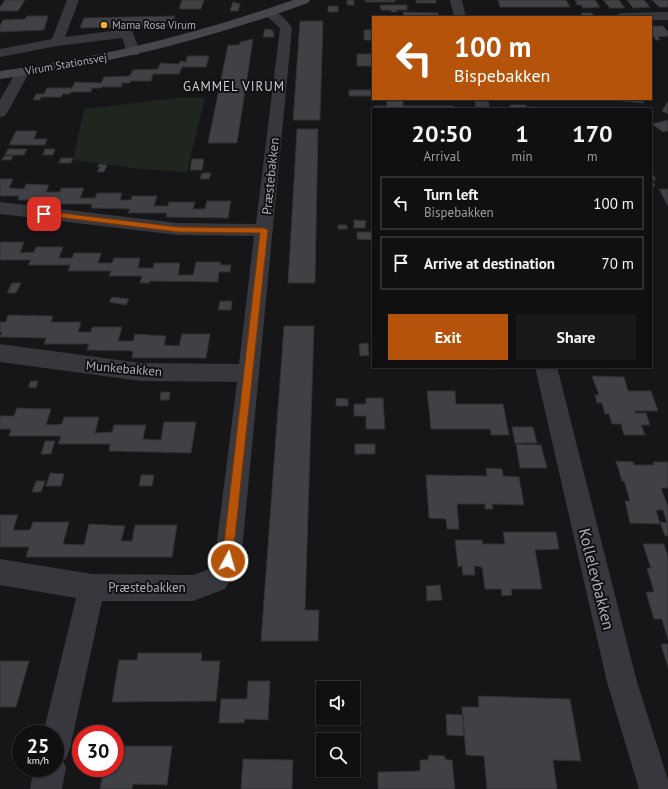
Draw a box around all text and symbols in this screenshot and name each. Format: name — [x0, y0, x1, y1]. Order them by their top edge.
place label: Mama Rosa Virum — [112, 18, 196, 32]
marker: Mama Rosa Virum — [99, 20, 109, 30]
text: 100 m — [454, 28, 531, 65]
icon: left — [388, 32, 440, 84]
street label: Virum Stationsvej — [23, 50, 108, 78]
text: Bispebakken — [454, 64, 550, 87]
district label: GAMMEL VIRUM — [183, 78, 285, 95]
text: 20:50 — [411, 118, 472, 149]
text: 1 — [515, 118, 529, 149]
text: 170 — [572, 118, 613, 149]
street label: Præstebakken — [258, 137, 283, 215]
text: Arrival — [424, 148, 460, 165]
text: min — [511, 148, 533, 165]
text: m — [587, 148, 598, 165]
text: Turn left — [424, 185, 478, 204]
icon: left — [390, 192, 412, 214]
text: 100 m — [593, 194, 634, 213]
pin — [27, 197, 61, 231]
icon: arrive — [33, 203, 55, 225]
text: Bispebakken — [424, 204, 494, 221]
icon: arrive — [390, 252, 412, 274]
text: Arrive at destination — [424, 254, 555, 273]
text: 70 m — [601, 254, 634, 273]
button: Exit — [388, 314, 508, 360]
button: Share — [516, 314, 636, 360]
street label: Munkebakken — [85, 357, 163, 380]
street label: Kollelevbakken — [575, 526, 619, 632]
position arrow — [207, 540, 249, 582]
street label: Præstebakken — [108, 579, 186, 596]
map controls — [316, 681, 360, 777]
button: sound — [316, 681, 360, 725]
speed limit sign: 30 — [72, 725, 124, 777]
text: 25 — [27, 733, 49, 759]
button: search — [316, 733, 360, 777]
text: km/h — [27, 754, 49, 767]

